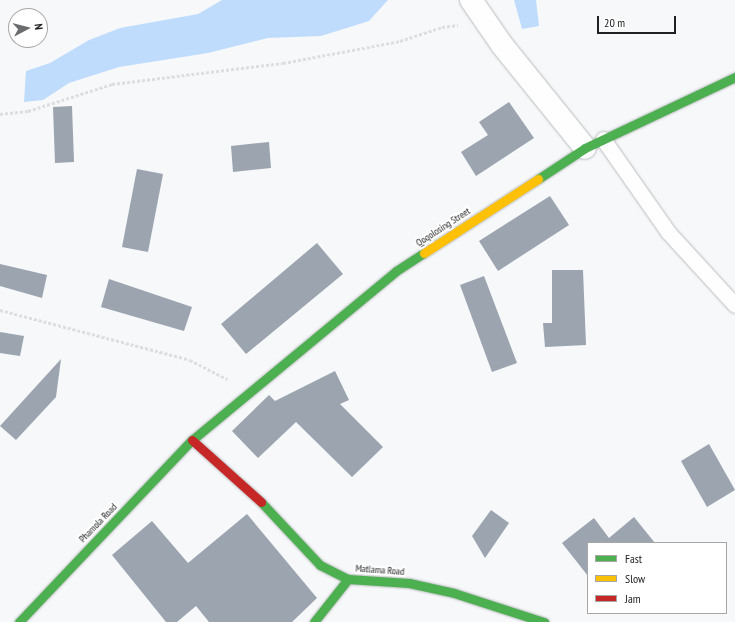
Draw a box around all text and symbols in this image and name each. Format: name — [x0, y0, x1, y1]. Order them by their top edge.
north arrow — [8, 8, 48, 48]
scale bar — [599, 8, 678, 34]
text: 20 m — [604, 15, 625, 30]
text: N — [32, 23, 46, 30]
street label: Qoqolosing Street — [414, 205, 472, 249]
street label: Phamola Road — [77, 501, 119, 545]
legend — [587, 542, 727, 614]
text: Fast — [625, 551, 642, 566]
street label: Matlama Road — [355, 562, 405, 578]
text: Slow — [625, 571, 645, 586]
text: Jam — [625, 591, 641, 606]

